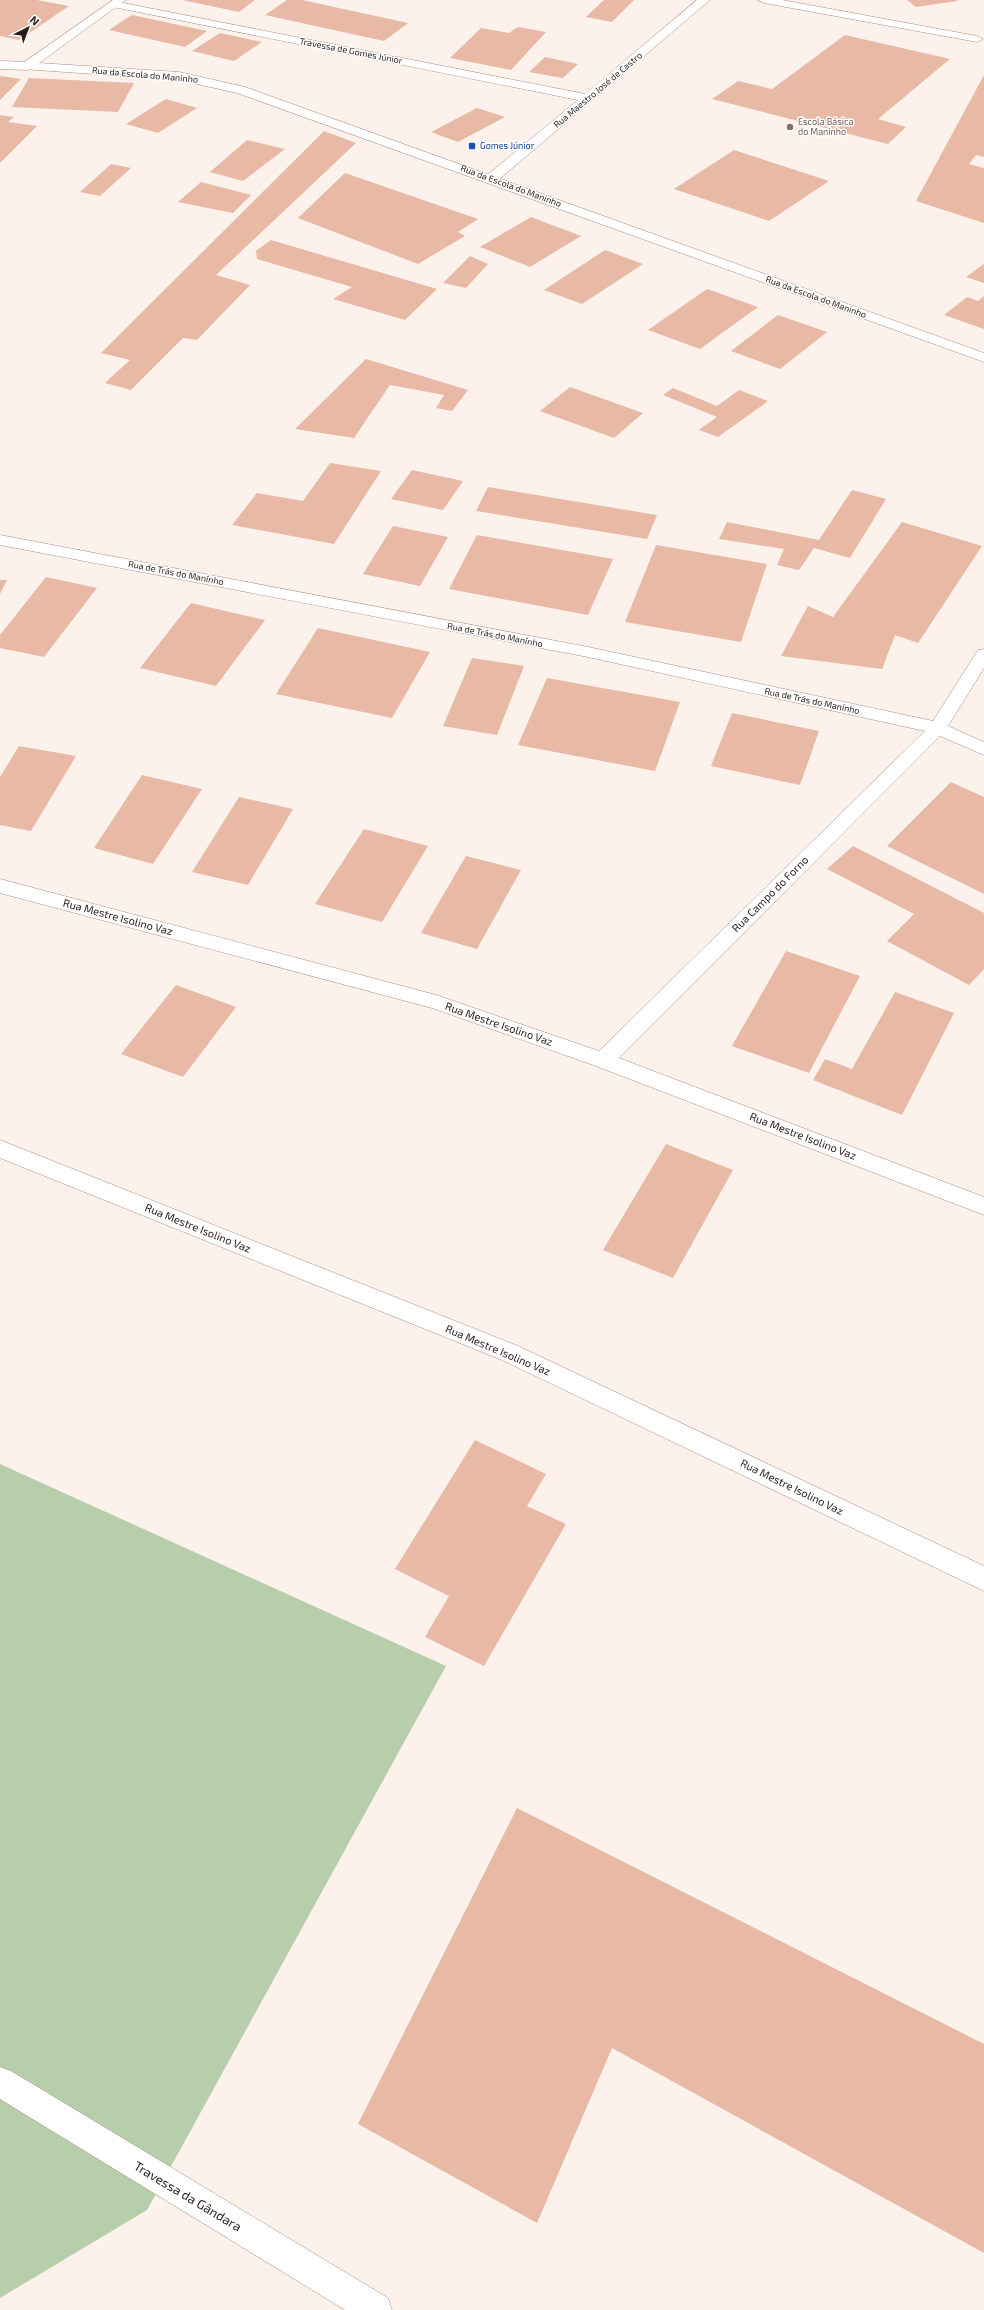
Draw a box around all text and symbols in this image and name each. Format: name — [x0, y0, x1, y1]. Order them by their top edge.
north arrow — [8, 8, 48, 48]
text: N — [28, 13, 42, 28]
street label: Travessa de Gomes Júnior — [299, 35, 404, 66]
street label: Rua Maestro José de Castro — [551, 49, 644, 130]
street label: Rua da Escola do Maninho — [91, 64, 199, 85]
place label: Escola Básica do Maninho — [798, 116, 853, 137]
marker: Escola Básica do Maninho — [785, 122, 795, 132]
place label: Gomes Júnior — [480, 140, 535, 151]
marker: Gomes Júnior — [467, 141, 477, 151]
street label: Rua da Escola do Maninho — [459, 162, 563, 209]
street label: Rua da Escola do Maninho — [764, 273, 868, 320]
street label: Rua de Trás do Manínho — [127, 558, 225, 587]
street label: Rua de Trás do Manínho — [446, 620, 544, 649]
street label: Rua de Trás do Manínho — [763, 685, 861, 716]
street label: Rua Campo do Forno — [729, 853, 811, 935]
street label: Rua Mestre Isolino Vaz — [62, 896, 175, 938]
street label: Rua Mestre Isolino Vaz — [444, 999, 555, 1048]
street label: Rua Mestre Isolino Vaz — [748, 1109, 859, 1162]
street label: Rua Mestre Isolino Vaz — [143, 1200, 253, 1255]
street label: Rua Mestre Isolino Vaz — [444, 1321, 553, 1378]
street label: Rua Mestre Isolino Vaz — [739, 1456, 846, 1517]
street label: Travessa da Gândara — [131, 2157, 245, 2235]

